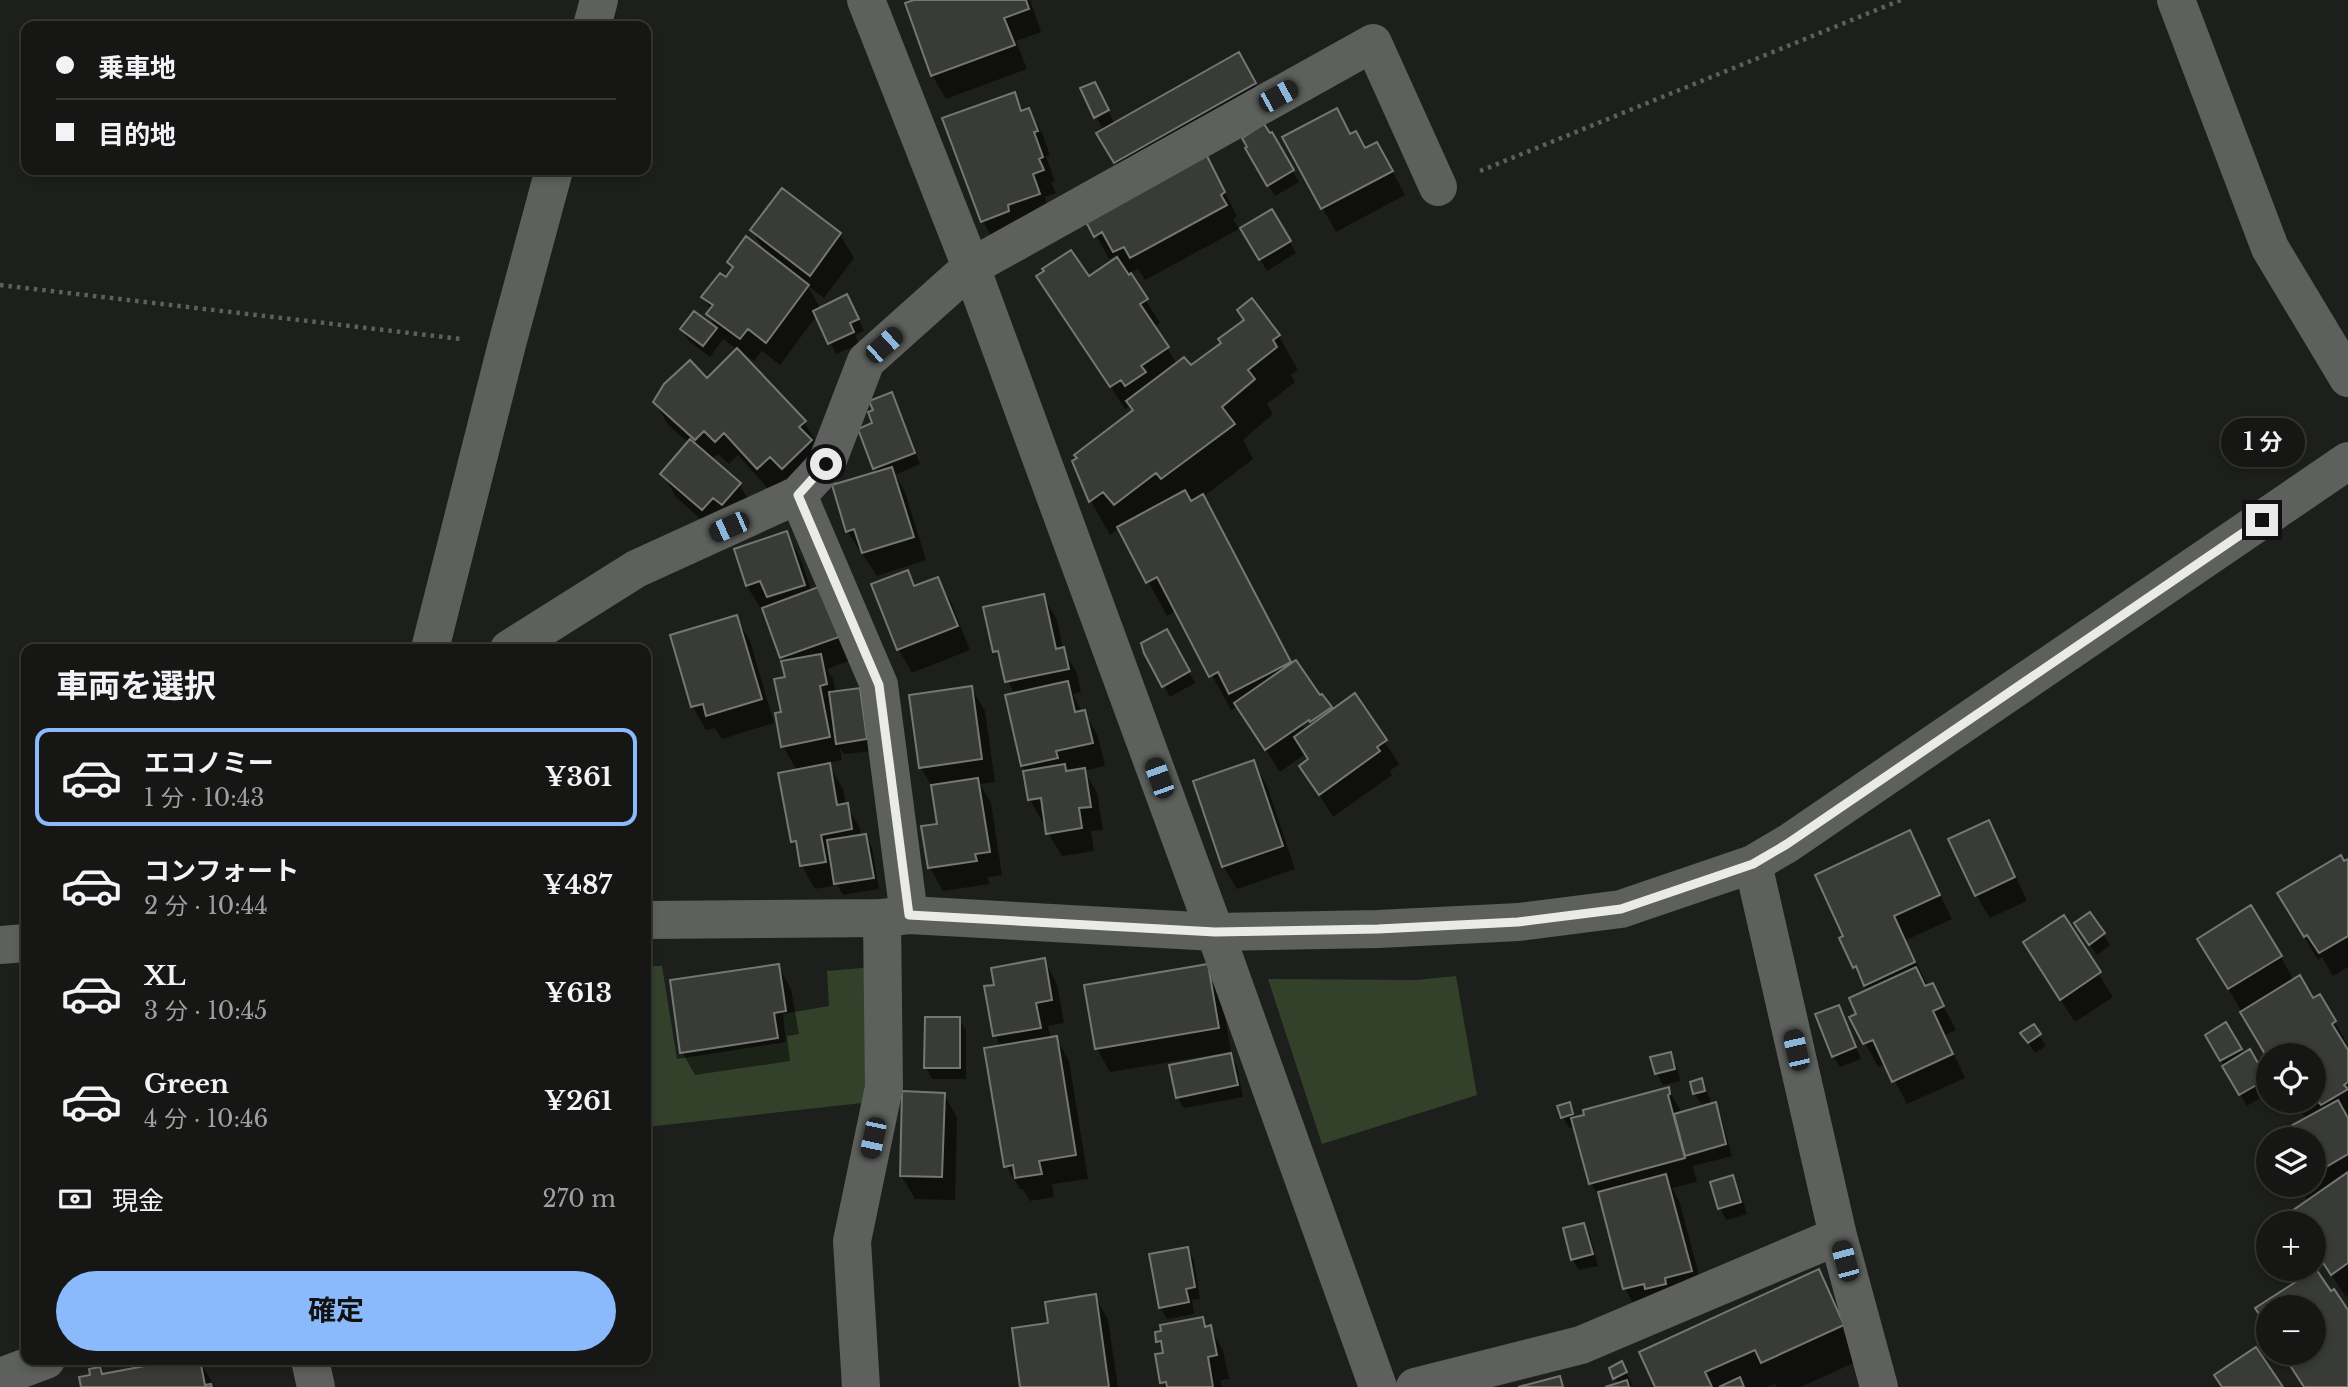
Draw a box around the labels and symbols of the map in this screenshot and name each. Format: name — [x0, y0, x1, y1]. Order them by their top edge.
car — [1255, 77, 1302, 115]
car — [862, 323, 907, 367]
callout: 1 分 — [2220, 419, 2304, 468]
route start — [810, 448, 842, 480]
route end — [2246, 504, 2278, 536]
car — [706, 509, 753, 545]
car — [1142, 755, 1177, 801]
car — [1782, 1027, 1811, 1073]
car — [859, 1115, 888, 1161]
car — [1830, 1238, 1861, 1284]

